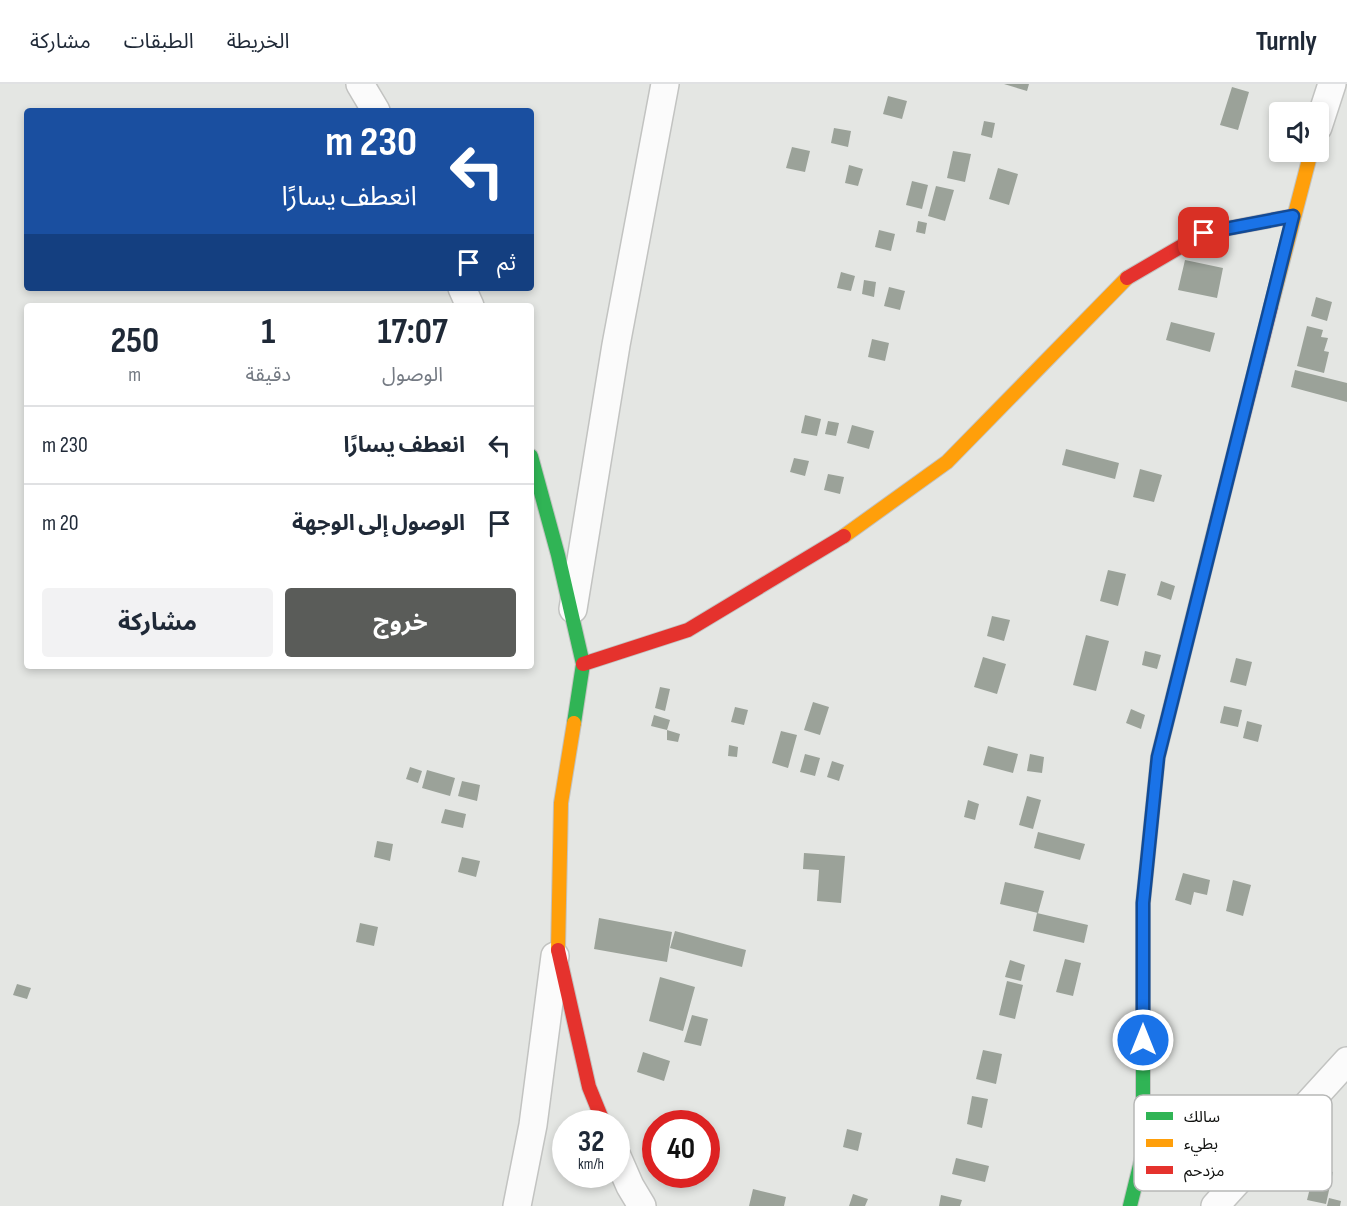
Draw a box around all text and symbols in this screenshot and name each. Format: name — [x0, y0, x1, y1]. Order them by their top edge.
text: Turnly — [1256, 25, 1317, 58]
text: مشاركة — [30, 29, 91, 54]
text: الطبقات — [124, 29, 194, 54]
text: الخريطة — [227, 29, 290, 54]
map controls — [1269, 102, 1329, 162]
button: sound — [1269, 102, 1329, 162]
text: 230 m — [325, 117, 417, 168]
icon: left — [438, 132, 516, 210]
text: انعطف يسارًا — [282, 181, 417, 213]
pin — [1178, 207, 1229, 258]
icon: arrive — [1187, 216, 1220, 249]
icon: arrive — [452, 246, 485, 279]
text: ثم — [497, 250, 516, 277]
text: 1 — [261, 311, 275, 354]
text: 17:07 — [377, 311, 448, 354]
text: 250 — [110, 320, 159, 363]
text: m — [128, 363, 141, 387]
text: دقيقة — [245, 363, 291, 387]
text: الوصول — [382, 363, 443, 387]
icon: left — [483, 429, 516, 462]
text: 230 m — [42, 432, 88, 459]
text: انعطف يسارًا — [343, 432, 465, 459]
icon: arrive — [483, 507, 516, 540]
text: 20 m — [42, 510, 79, 537]
text: الوصول إلى الوجهة — [292, 510, 465, 537]
button: مشاركة — [42, 588, 273, 657]
button: خروج — [285, 588, 516, 657]
position arrow — [1111, 1008, 1175, 1072]
legend — [1134, 1095, 1332, 1191]
text: سالك — [1184, 1108, 1220, 1127]
speed limit sign: 40 — [642, 1110, 720, 1188]
text: 32 — [578, 1124, 604, 1160]
text: بطيء — [1184, 1135, 1218, 1156]
text: km/h — [578, 1155, 604, 1174]
text: مزدحم — [1184, 1162, 1224, 1183]

